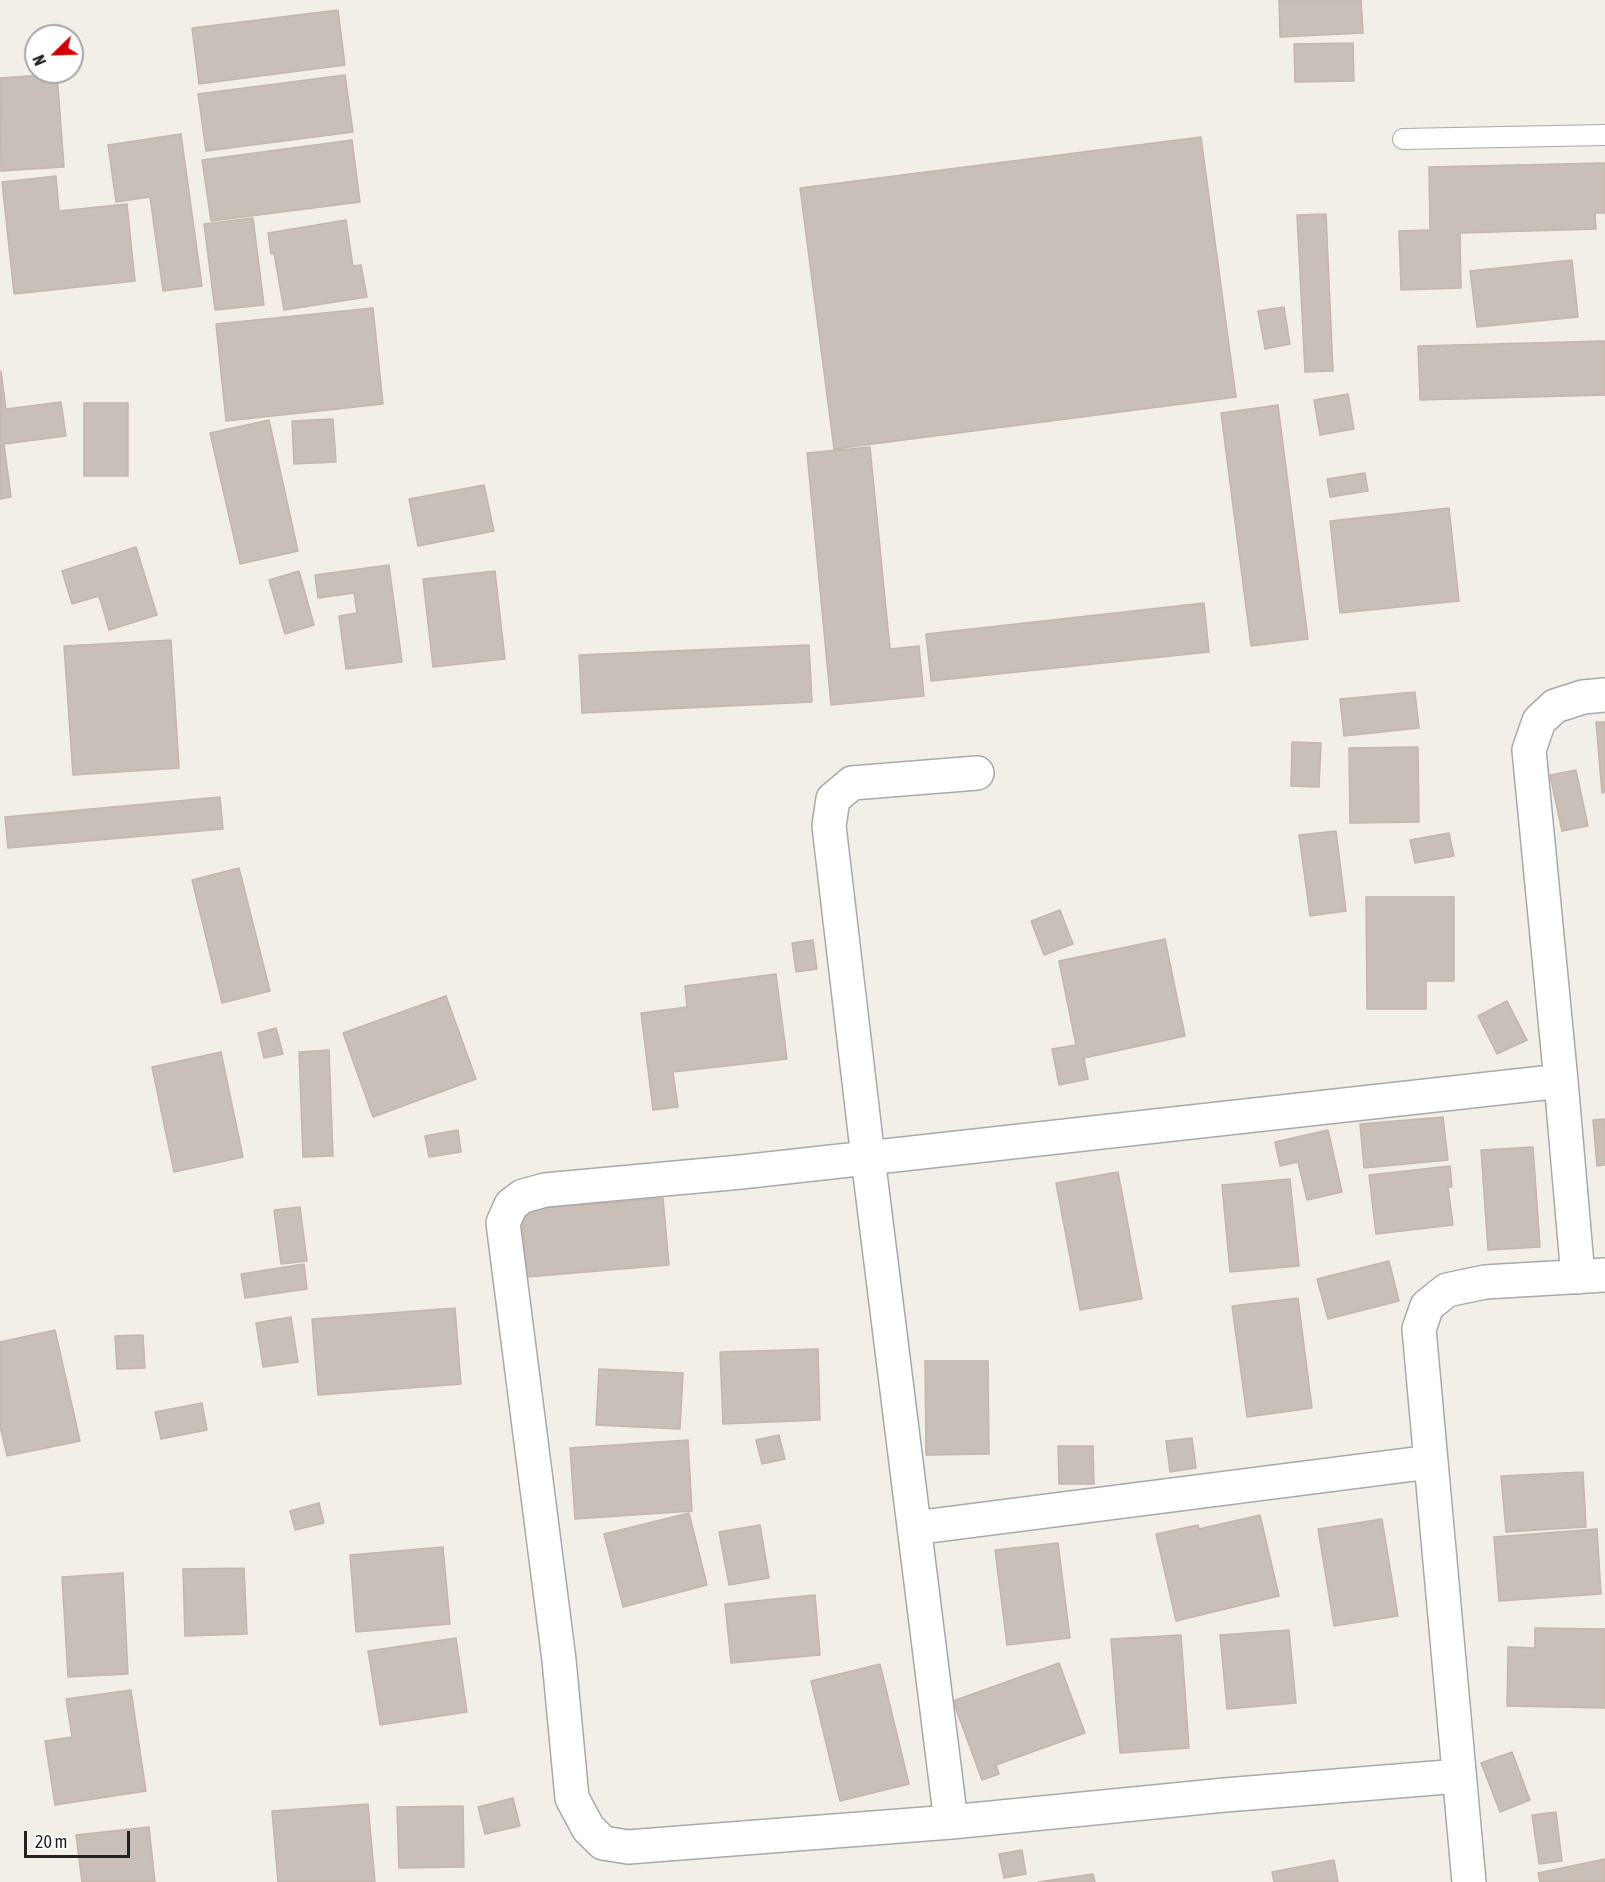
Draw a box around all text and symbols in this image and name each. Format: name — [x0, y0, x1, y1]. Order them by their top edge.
north arrow — [24, 24, 84, 84]
text: N — [29, 52, 49, 68]
scale bar — [27, 1819, 134, 1857]
text: 20 m — [35, 1831, 67, 1852]

